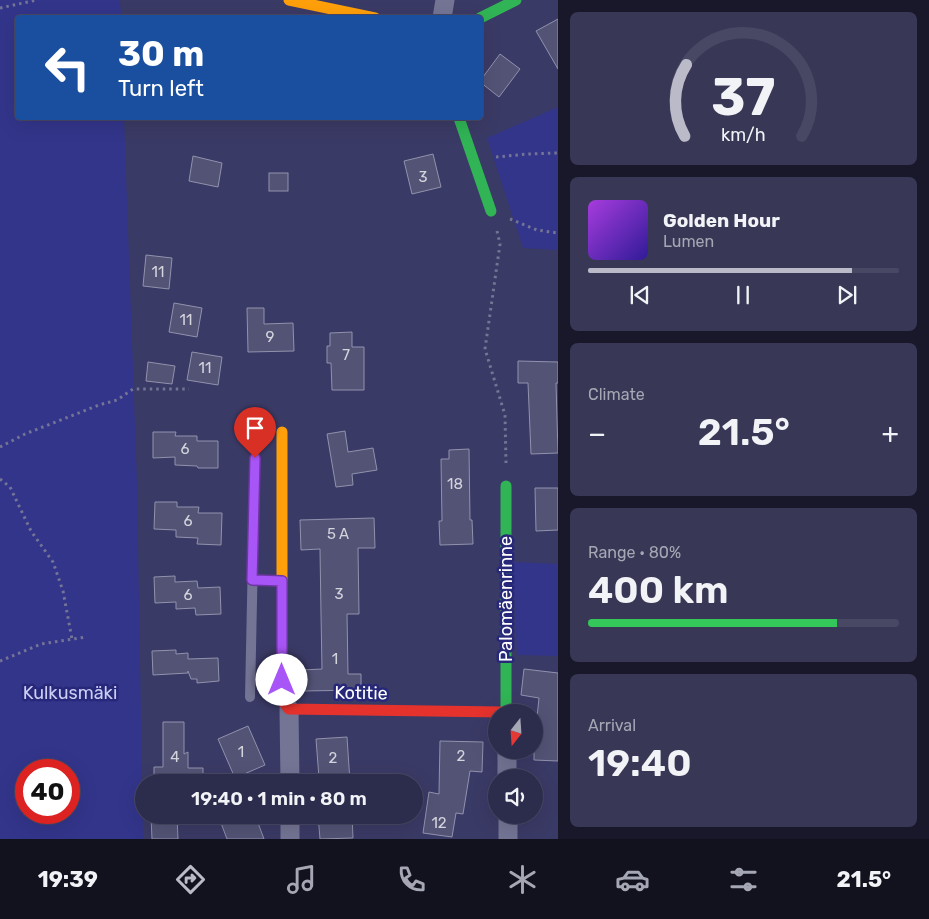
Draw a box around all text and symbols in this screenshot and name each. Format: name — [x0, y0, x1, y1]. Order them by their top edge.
text: 30 m — [118, 33, 204, 75]
icon: left — [35, 35, 100, 100]
text: 37 — [711, 66, 776, 128]
text: Turn left — [118, 75, 204, 102]
text: km/h — [721, 124, 766, 145]
house number: 3 — [418, 168, 428, 186]
text: Golden Hour — [663, 209, 780, 232]
text: Lumen — [663, 232, 714, 251]
house number: 11 — [152, 263, 164, 281]
icon: previous — [626, 281, 654, 309]
icon: pause — [729, 281, 757, 309]
icon: next — [833, 281, 861, 309]
house number: 11 — [180, 311, 192, 329]
house number: 9 — [266, 328, 275, 346]
house number: 7 — [342, 346, 350, 364]
house number: 11 — [199, 359, 211, 377]
text: Climate — [588, 385, 645, 404]
pin — [234, 407, 276, 458]
text: 21.5° — [698, 409, 790, 455]
icon: arrive — [241, 414, 269, 442]
text: − — [588, 417, 606, 450]
text: + — [882, 417, 899, 450]
house number: 6 — [180, 440, 190, 458]
house number: 18 — [447, 475, 463, 493]
house number: 6 — [183, 512, 193, 530]
house number: 5 A — [327, 525, 349, 543]
street label: Palomäenrinne — [495, 536, 517, 662]
text: Range · 80% — [588, 543, 681, 562]
text: 400 km — [588, 567, 729, 613]
house number: 3 — [334, 585, 344, 603]
house number: 6 — [183, 586, 193, 604]
house number: 1 — [332, 650, 338, 668]
position arrow — [255, 653, 307, 705]
park label: Kulkusmäki — [23, 682, 117, 704]
street label: Kotitie — [334, 682, 388, 704]
north arrow — [488, 704, 542, 759]
map controls — [488, 704, 543, 824]
text: Arrival — [588, 716, 636, 735]
text: 19:40 — [588, 740, 692, 786]
house number: 1 — [238, 743, 244, 761]
house number: 2 — [457, 747, 466, 765]
house number: 4 — [170, 748, 180, 766]
house number: 2 — [329, 749, 338, 767]
speed limit sign: 40 — [15, 759, 80, 824]
button: sound — [488, 769, 543, 824]
text: 19:40 · 1 min · 80 m — [191, 787, 367, 810]
house number: 12 — [431, 814, 447, 832]
icon: directions — [173, 862, 208, 897]
icon: music — [284, 862, 319, 897]
icon: phone — [394, 862, 429, 897]
icon: climate — [505, 862, 540, 897]
icon: car — [615, 862, 650, 897]
icon: filters — [726, 862, 761, 897]
text: 19:39 — [38, 866, 98, 893]
text: 21.5° — [836, 866, 891, 893]

